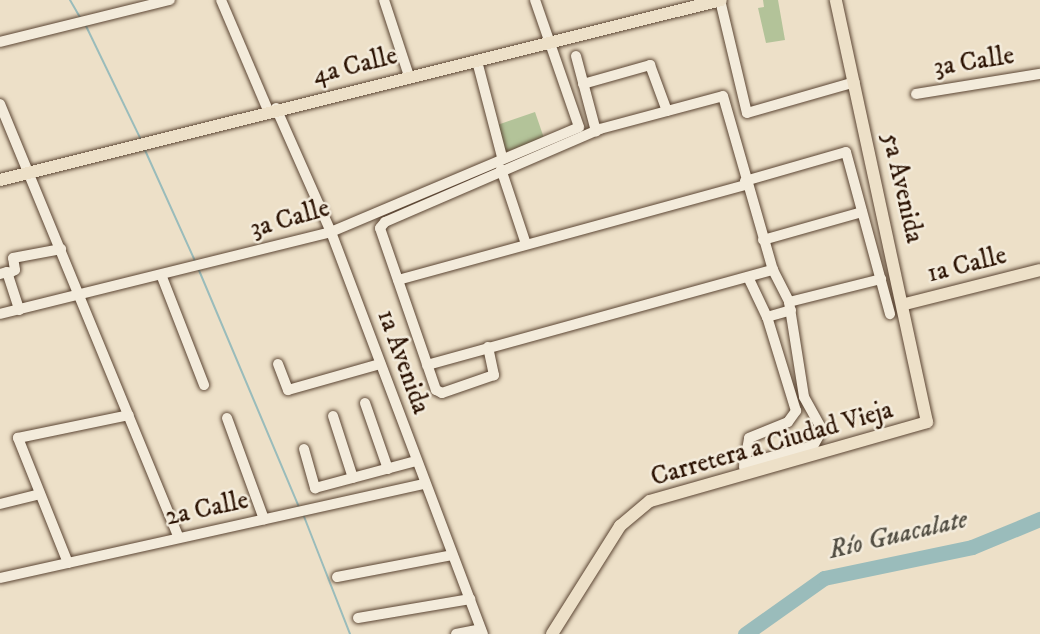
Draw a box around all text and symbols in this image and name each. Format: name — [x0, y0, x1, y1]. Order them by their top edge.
street label: 4a Calle — [309, 40, 401, 92]
street label: 3a Calle — [932, 40, 1016, 84]
street label: 5a Avenida — [874, 130, 930, 246]
street label: 3a Calle — [247, 193, 333, 245]
street label: 1a Calle — [924, 240, 1010, 290]
street label: 1a Avenida — [370, 306, 436, 418]
street label: Carretera a Ciudad Vieja — [647, 394, 897, 494]
street label: 2a Calle — [163, 485, 251, 533]
water label: Río Guacalate — [825, 503, 971, 567]

